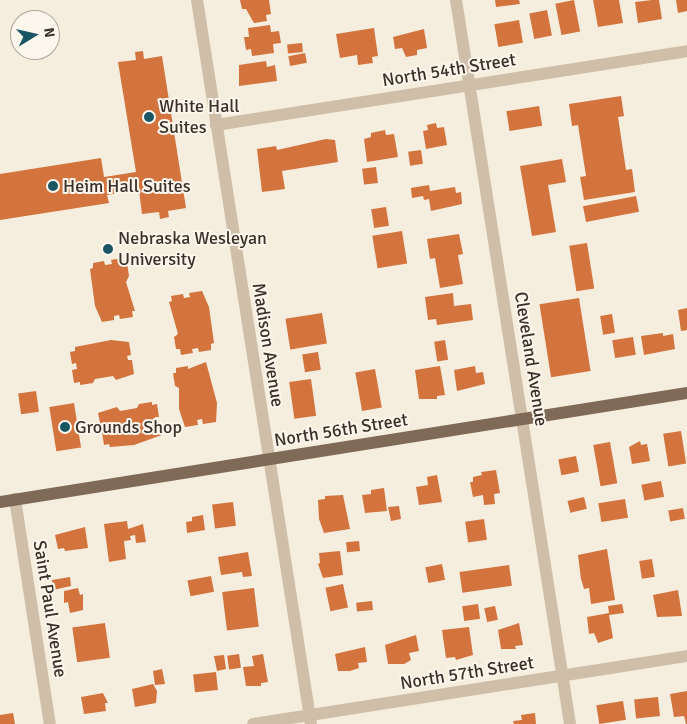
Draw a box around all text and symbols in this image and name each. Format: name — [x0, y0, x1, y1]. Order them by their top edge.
north arrow — [10, 10, 60, 60]
text: N — [40, 27, 58, 39]
street label: North 54th Street — [381, 49, 517, 91]
place label: White Hall Suites — [159, 96, 240, 138]
marker: White Hall Suites — [143, 111, 155, 123]
place label: Heim Hall Suites — [63, 175, 191, 197]
marker: Heim Hall Suites — [47, 180, 59, 192]
place label: Nebraska Wesleyan University — [118, 228, 267, 270]
marker: Nebraska Wesleyan University — [102, 243, 114, 255]
street label: Madison Avenue — [248, 281, 288, 409]
street label: Cleveland Avenue — [510, 290, 552, 428]
street label: North 56th Street — [273, 409, 409, 451]
place label: Grounds Shop — [75, 416, 182, 438]
marker: Grounds Shop — [59, 421, 71, 433]
street label: Saint Paul Avenue — [29, 539, 71, 679]
street label: North 57th Street — [399, 652, 535, 694]

